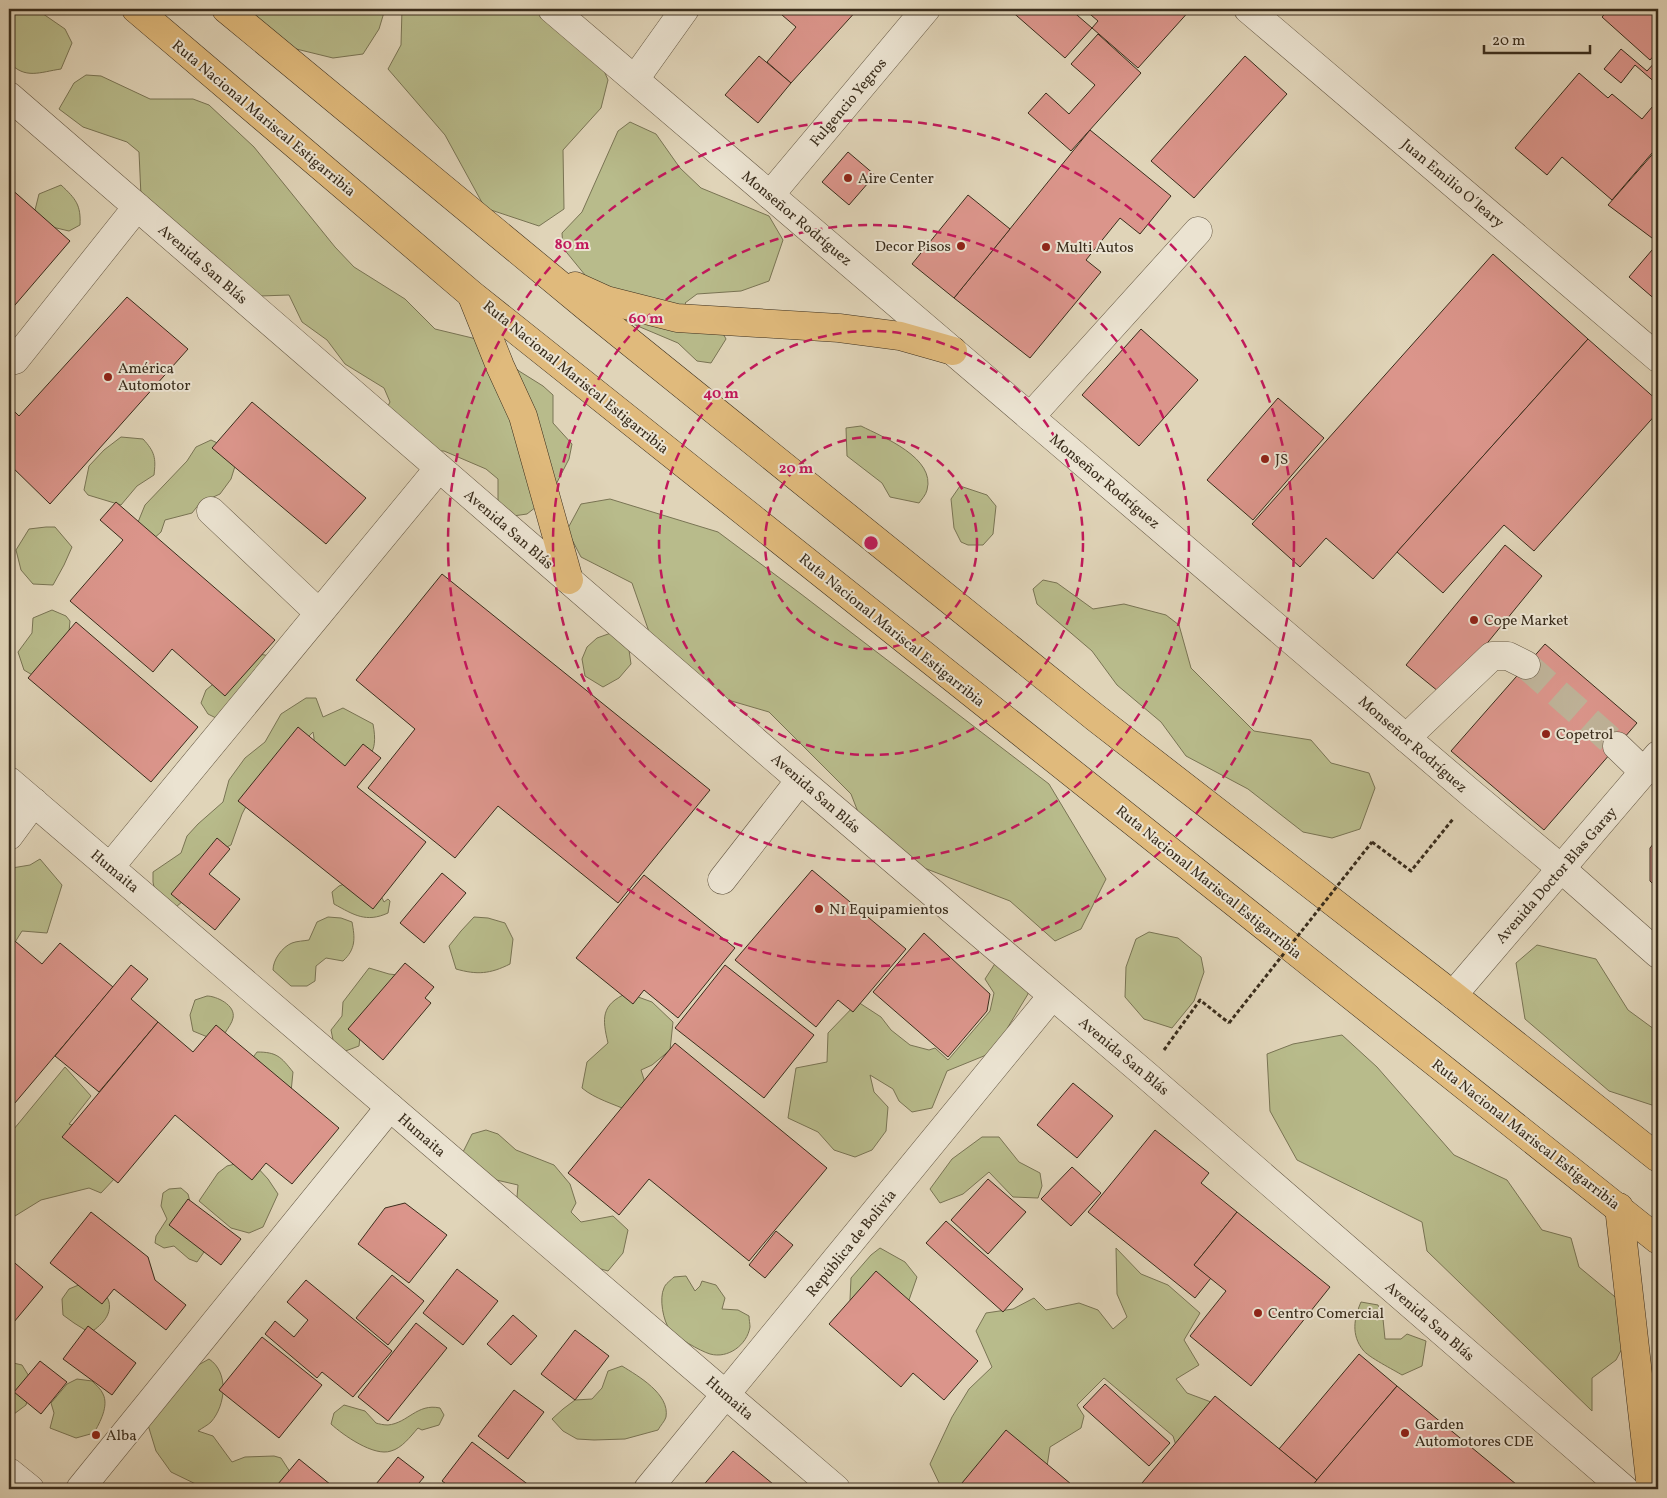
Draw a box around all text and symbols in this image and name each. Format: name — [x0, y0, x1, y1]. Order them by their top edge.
scale bar — [1484, 22, 1591, 54]
text: 20 m — [1492, 31, 1525, 52]
street label: Ruta Nacional Mariscal Estigarribia — [167, 36, 359, 202]
street label: Fulgencio Yegros — [806, 54, 893, 152]
street label: Juan Emilio O´leary — [1396, 135, 1508, 234]
street label: Monseñor Rodríguez — [736, 167, 856, 272]
place label: Aire Center — [858, 169, 934, 190]
marker: Aire Center — [842, 172, 854, 184]
street label: Avenida San Blás — [153, 220, 251, 310]
text: 80 m — [555, 235, 590, 256]
place label: Decor Pisos — [875, 237, 951, 258]
place label: Multi Autos — [1056, 238, 1134, 259]
marker: Decor Pisos — [955, 240, 967, 252]
marker: Multi Autos — [1040, 241, 1052, 253]
street label: Ruta Nacional Mariscal Estigarribia — [477, 296, 673, 460]
text: 60 m — [629, 309, 664, 330]
place label: América Automotor — [118, 359, 190, 397]
marker: América Automotor — [102, 371, 114, 383]
text: 40 m — [703, 384, 739, 405]
street label: Monseñor Rodríguez — [1044, 430, 1164, 535]
place label: JS — [1275, 450, 1288, 471]
marker: JS — [1259, 453, 1271, 465]
text: 20 m — [779, 459, 814, 480]
street label: Avenida San Blás — [459, 485, 557, 575]
centre of rings — [862, 534, 880, 552]
street label: Ruta Nacional Mariscal Estigarribia — [793, 549, 989, 713]
place label: Cope Market — [1484, 611, 1569, 632]
marker: Cope Market — [1468, 614, 1480, 626]
street label: Monseñor Rodríguez — [1353, 692, 1471, 798]
place label: Copetrol — [1556, 725, 1613, 746]
marker: Copetrol — [1540, 728, 1552, 740]
street label: Avenida San Blás — [766, 749, 864, 839]
street label: Ruta Nacional Mariscal Estigarribia — [1110, 801, 1306, 965]
street label: Avenida Doctor Blas Garay — [1492, 803, 1623, 949]
street label: Humaita — [85, 846, 143, 899]
place label: N1 Equipamientos — [829, 900, 949, 921]
marker: N1 Equipamientos — [813, 903, 825, 915]
street label: Avenida San Blás — [1073, 1013, 1173, 1101]
street label: Ruta Nacional Mariscal Estigarribia — [1426, 1055, 1624, 1216]
street label: Humaita — [392, 1109, 450, 1163]
street label: República de Bolivia — [802, 1186, 902, 1302]
street label: Avenida San Blás — [1380, 1277, 1478, 1367]
place label: Centro Comercial — [1268, 1304, 1384, 1325]
marker: Centro Comercial — [1252, 1307, 1264, 1319]
street label: Humaita — [700, 1372, 758, 1426]
place label: Garden Automotores CDE — [1415, 1415, 1534, 1453]
place label: Alba — [106, 1426, 137, 1447]
marker: Garden Automotores CDE — [1399, 1427, 1411, 1439]
marker: Alba — [90, 1429, 102, 1441]

